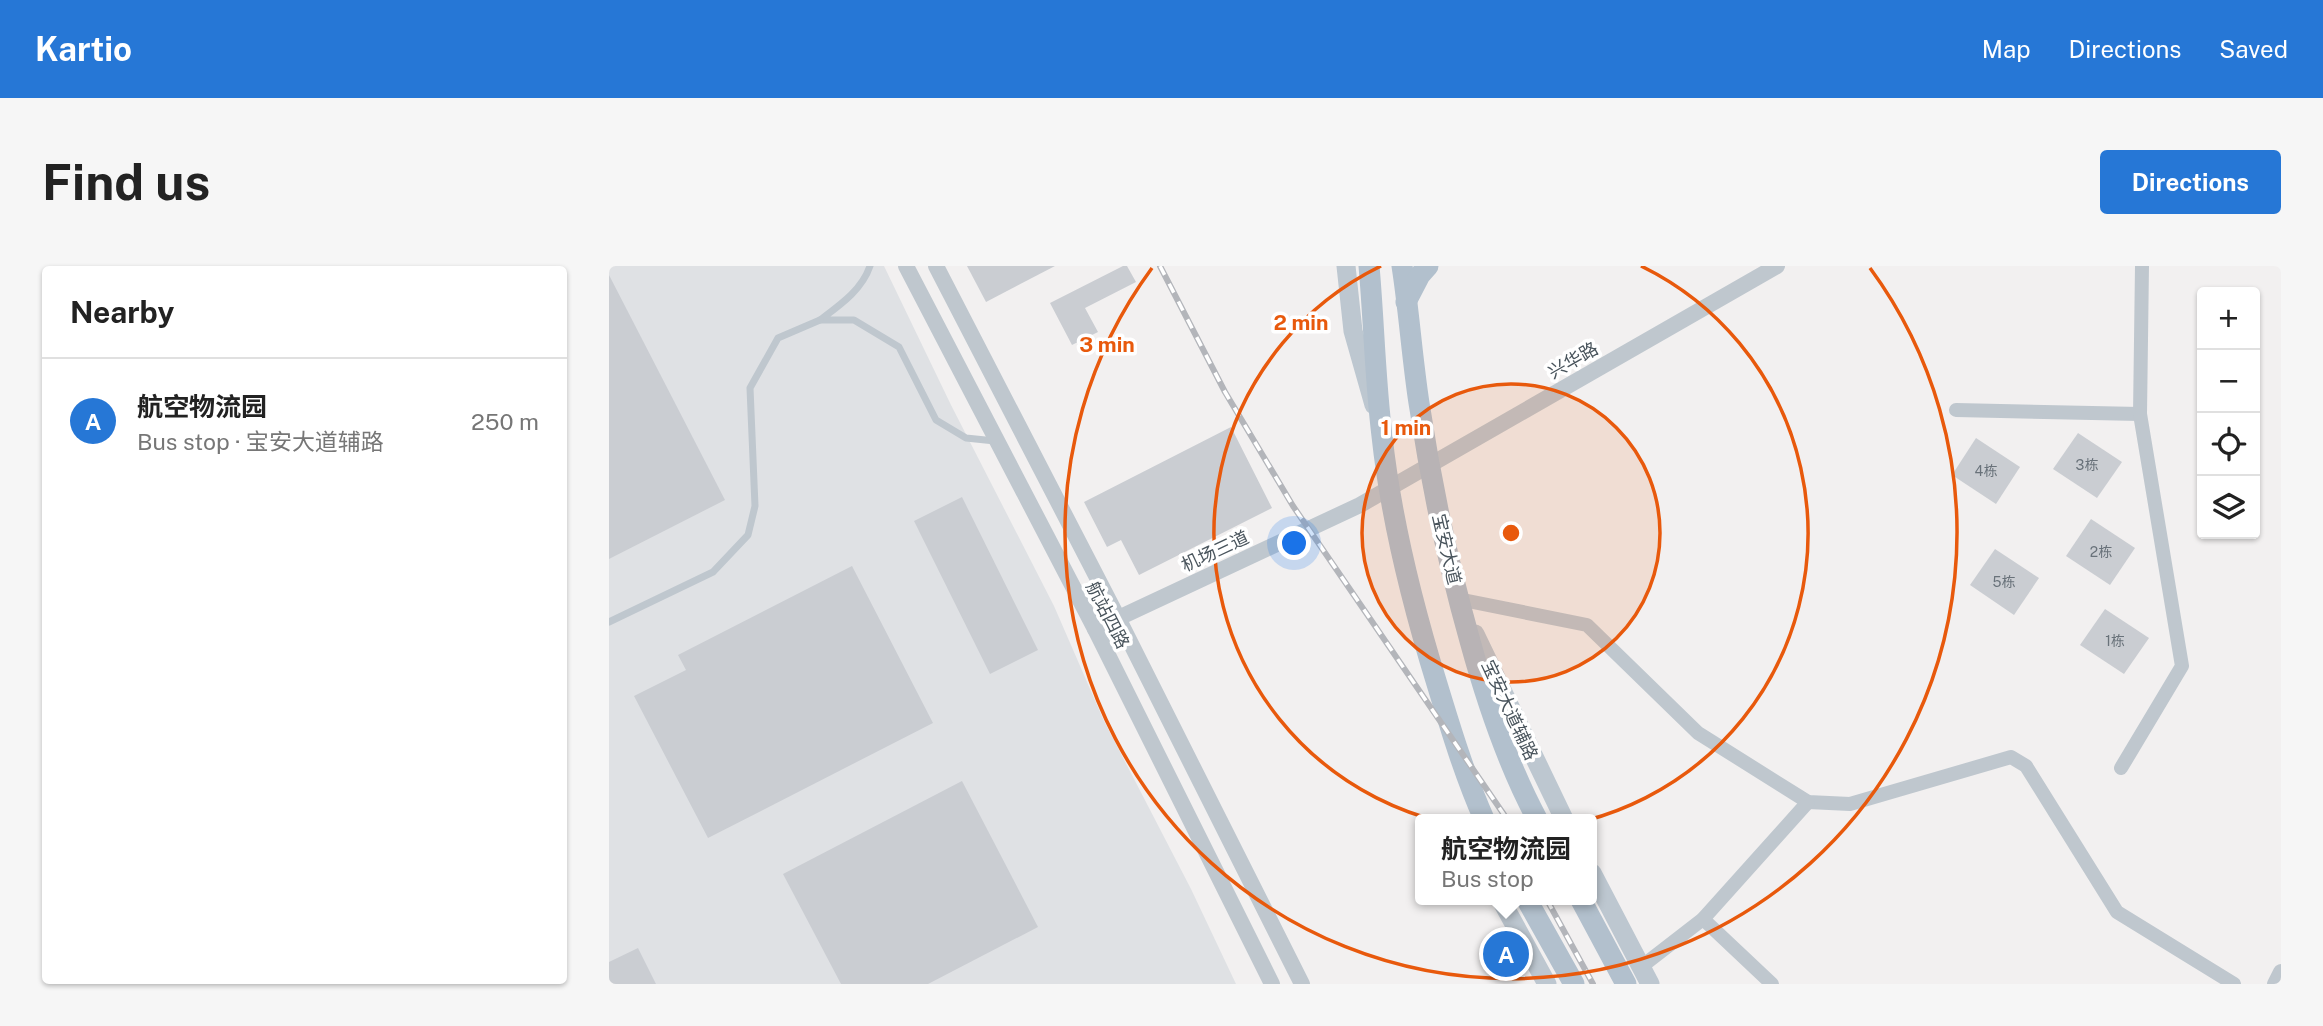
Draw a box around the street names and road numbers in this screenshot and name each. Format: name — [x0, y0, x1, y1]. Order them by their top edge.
street label: 兴华路 — [1544, 337, 1602, 383]
street label: 宝安大道 — [1429, 512, 1465, 586]
street label: 机场三道 — [1178, 526, 1252, 576]
street label: 航站四路 — [1082, 578, 1134, 652]
street label: 宝安大道辅路 — [1478, 657, 1542, 763]

